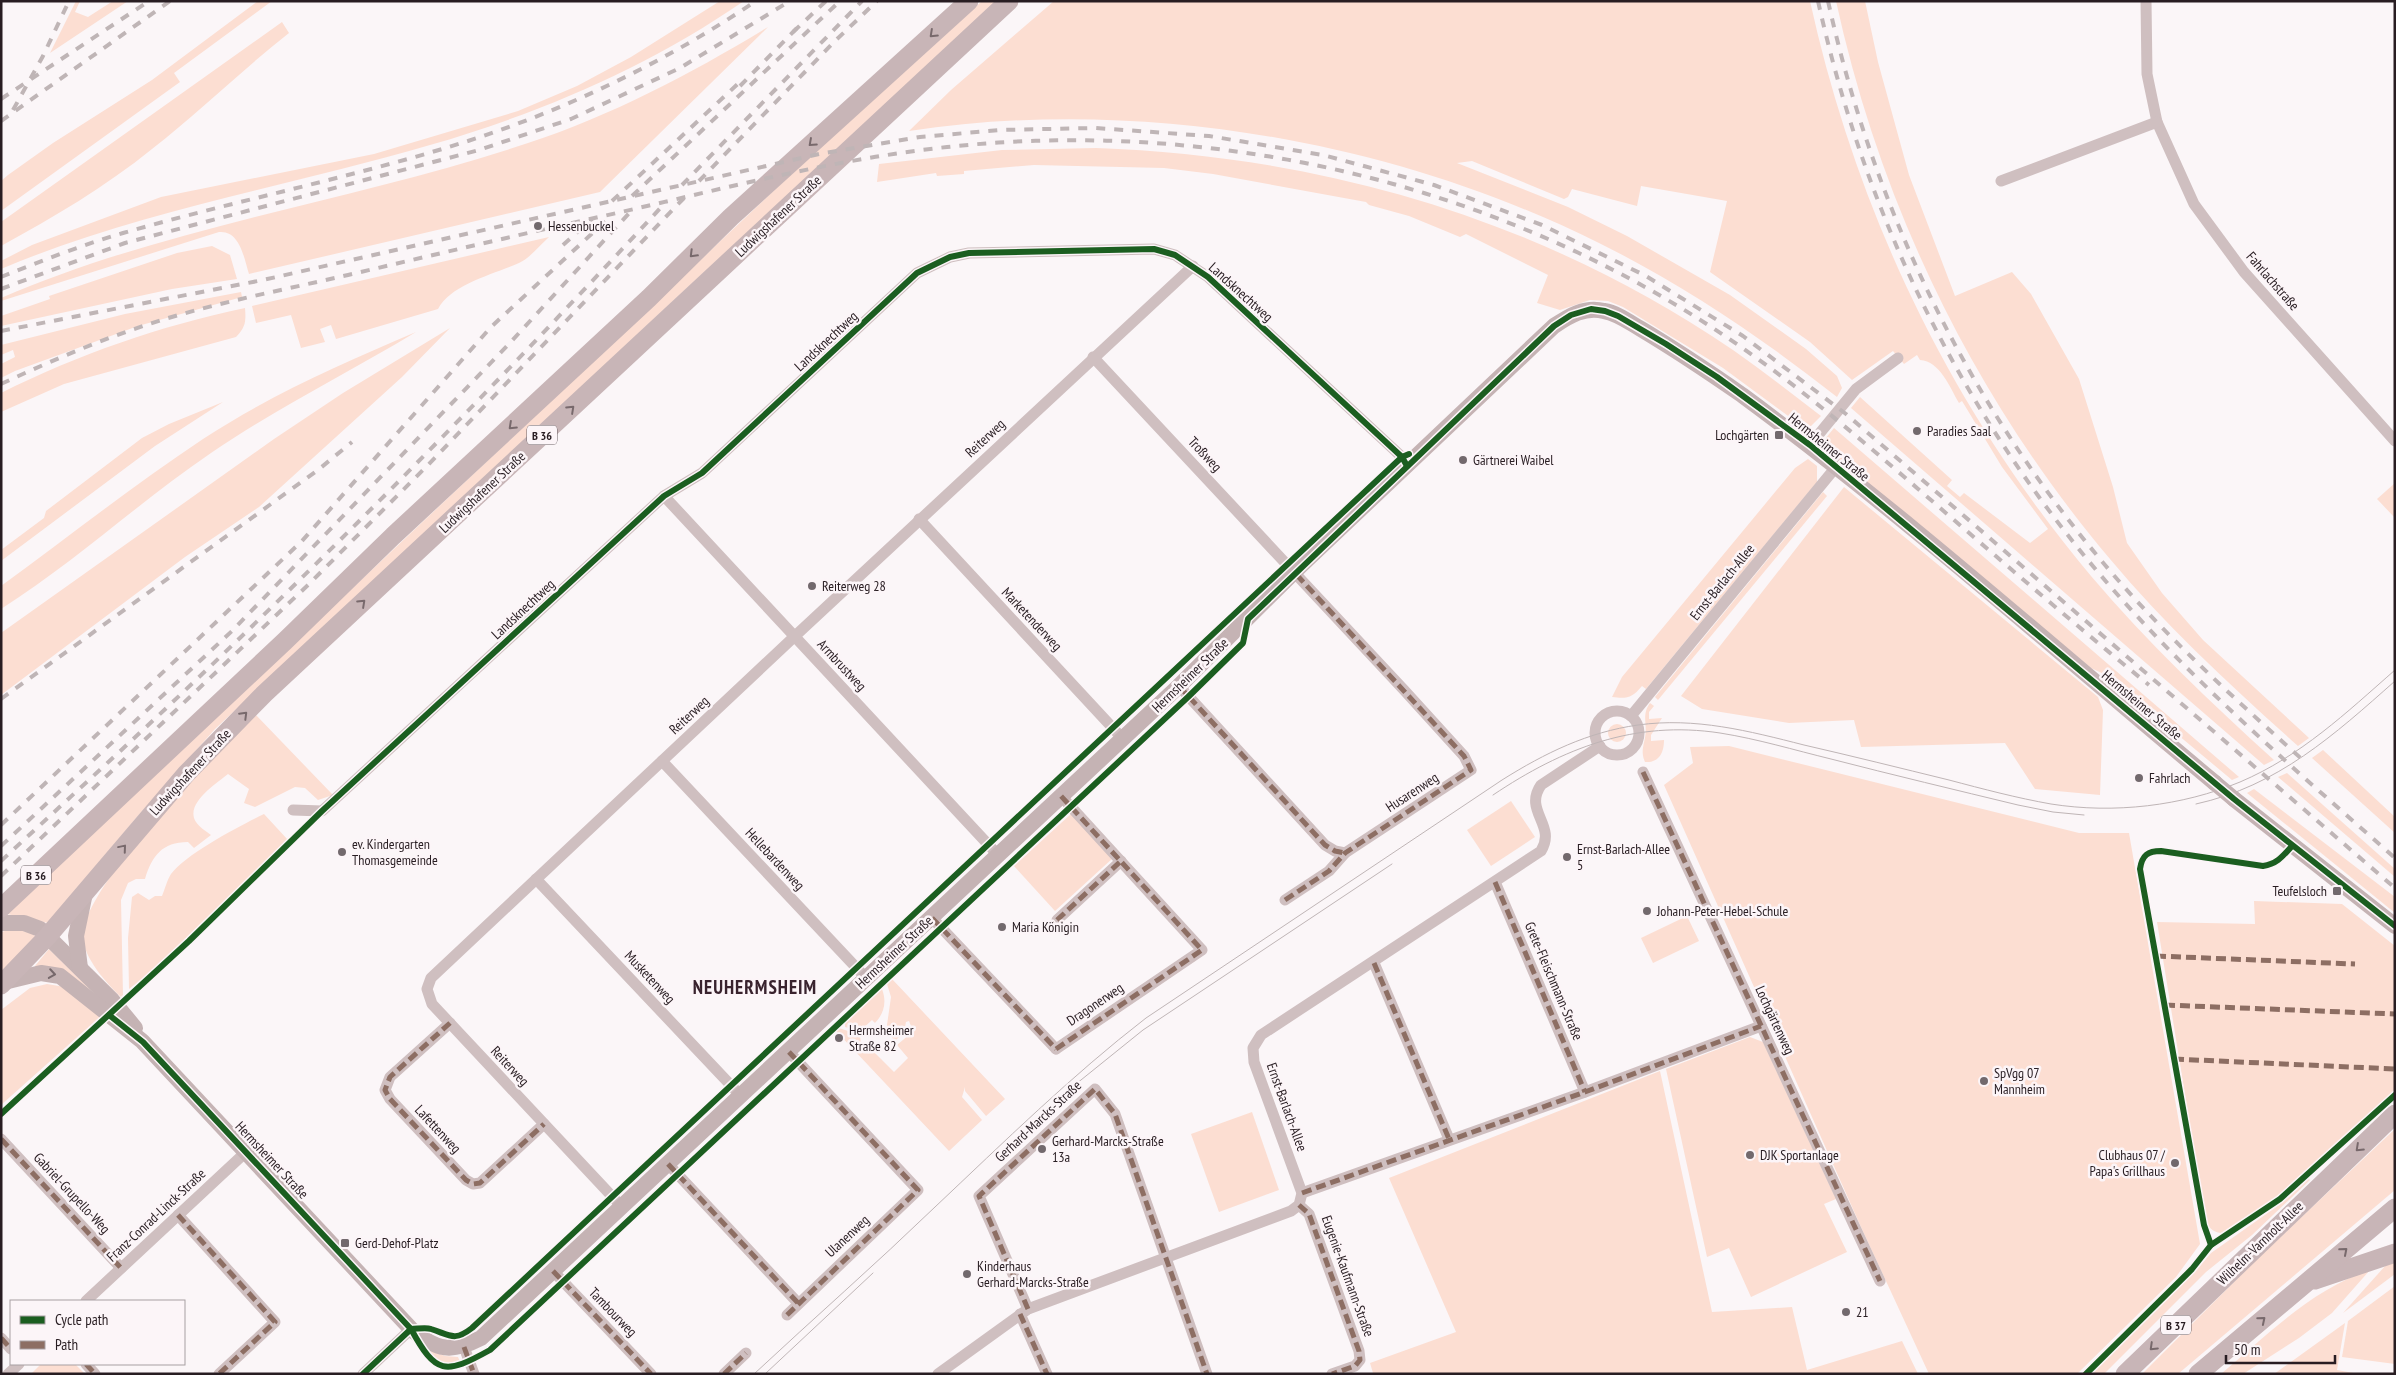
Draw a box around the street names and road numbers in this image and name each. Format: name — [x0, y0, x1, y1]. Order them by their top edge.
street label: Ludwigshafener Straße — [731, 171, 825, 261]
street label: Fahrlachstraße — [2243, 248, 2304, 314]
street label: Landsknechtweg — [1205, 258, 1277, 326]
street label: Landsknechtweg — [791, 307, 861, 375]
street label: Hermsheimer Straße — [1785, 409, 1874, 485]
street label: Reiterweg — [961, 415, 1009, 461]
road number: B 36 — [527, 426, 557, 444]
street label: Troßweg — [1184, 433, 1226, 475]
street label: Ludwigshafener Straße — [435, 447, 529, 537]
street label: Ernst-Barlach-Allee — [1686, 540, 1758, 624]
street label: Landsknechtweg — [488, 575, 558, 643]
street label: Marketenderweg — [998, 583, 1066, 655]
street label: Hermsheimer Straße — [1148, 634, 1232, 716]
street label: Armbrustweg — [814, 635, 870, 695]
street label: Hermsheimer Straße — [2098, 666, 2186, 744]
street label: Reiterweg — [665, 692, 713, 738]
street label: Ludwigshafener Straße — [145, 725, 235, 819]
street label: Husarenweg — [1382, 768, 1442, 816]
street label: Hellebardenweg — [741, 824, 809, 894]
road number: B 36 — [21, 866, 51, 884]
street label: Hermsheimer Straße — [851, 911, 937, 993]
street label: Grete-Fleischmann-Straße — [1521, 919, 1587, 1043]
street label: Musketenweg — [621, 947, 679, 1007]
street label: Dragonerweg — [1063, 979, 1127, 1029]
street label: Lochgärtenweg — [1751, 983, 1799, 1057]
street label: Reiterweg — [487, 1042, 533, 1090]
street label: Ernst-Barlach-Allee — [1263, 1060, 1311, 1154]
street label: Gerhard-Marcks-Straße — [991, 1076, 1085, 1166]
street label: Lafettenweg — [411, 1101, 465, 1157]
street label: Hermsheimer Straße — [231, 1117, 313, 1203]
street label: Gabriel-Grupello-Weg — [30, 1149, 114, 1237]
street label: Franz-Conrad-Linck-Straße — [103, 1164, 209, 1265]
street label: Wilhelm-Varnholt-Allee — [2213, 1197, 2307, 1289]
street label: Ulanenweg — [821, 1211, 873, 1261]
street label: Eugenie-Kaufmann-Straße — [1318, 1213, 1378, 1339]
street label: Tambourweg — [585, 1284, 641, 1340]
road number: B 37 — [2161, 1316, 2191, 1334]

